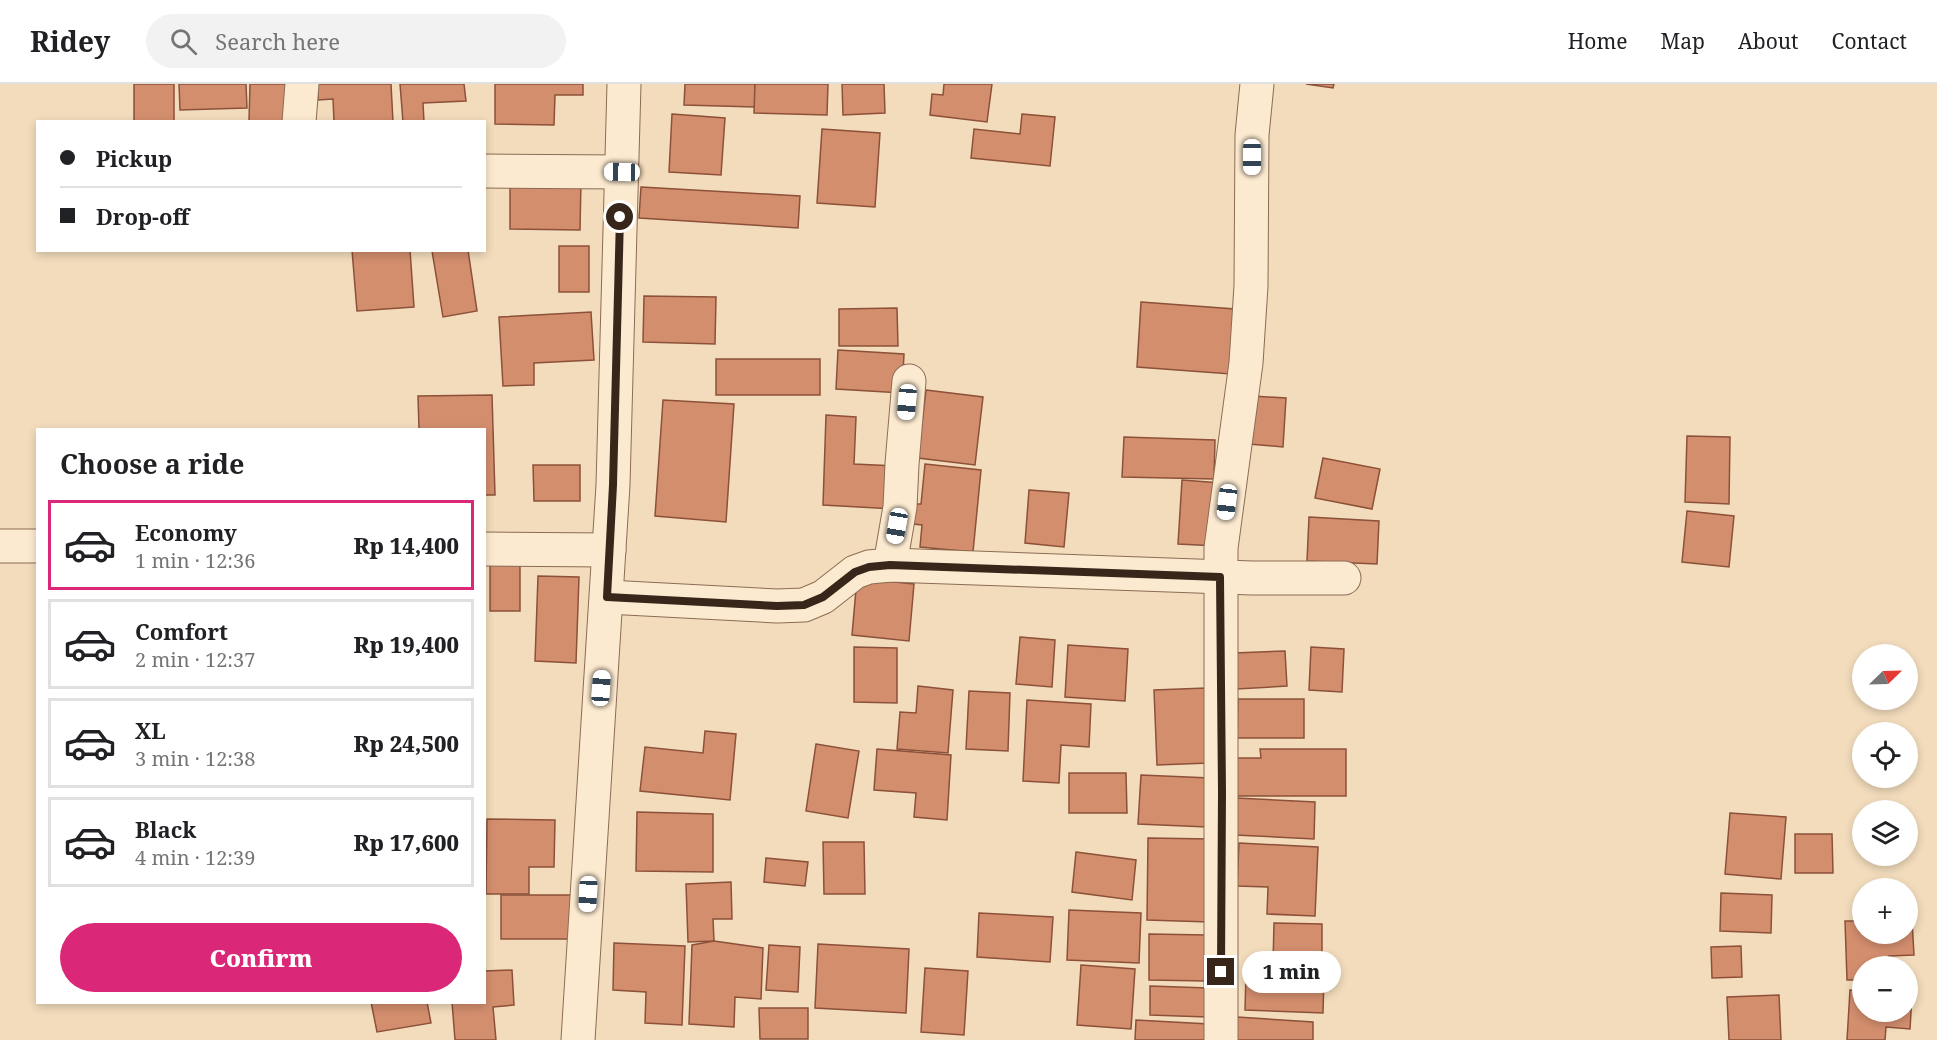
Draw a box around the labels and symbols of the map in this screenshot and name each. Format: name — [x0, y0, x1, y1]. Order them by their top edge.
car — [1243, 139, 1261, 175]
car — [604, 163, 640, 181]
route start — [606, 203, 633, 230]
car — [896, 383, 918, 421]
car — [1216, 483, 1238, 521]
car — [885, 507, 909, 545]
north arrow — [1852, 644, 1918, 710]
car — [591, 669, 611, 707]
car — [578, 876, 598, 912]
callout: 1 min — [1242, 951, 1341, 993]
route end — [1207, 958, 1234, 985]

